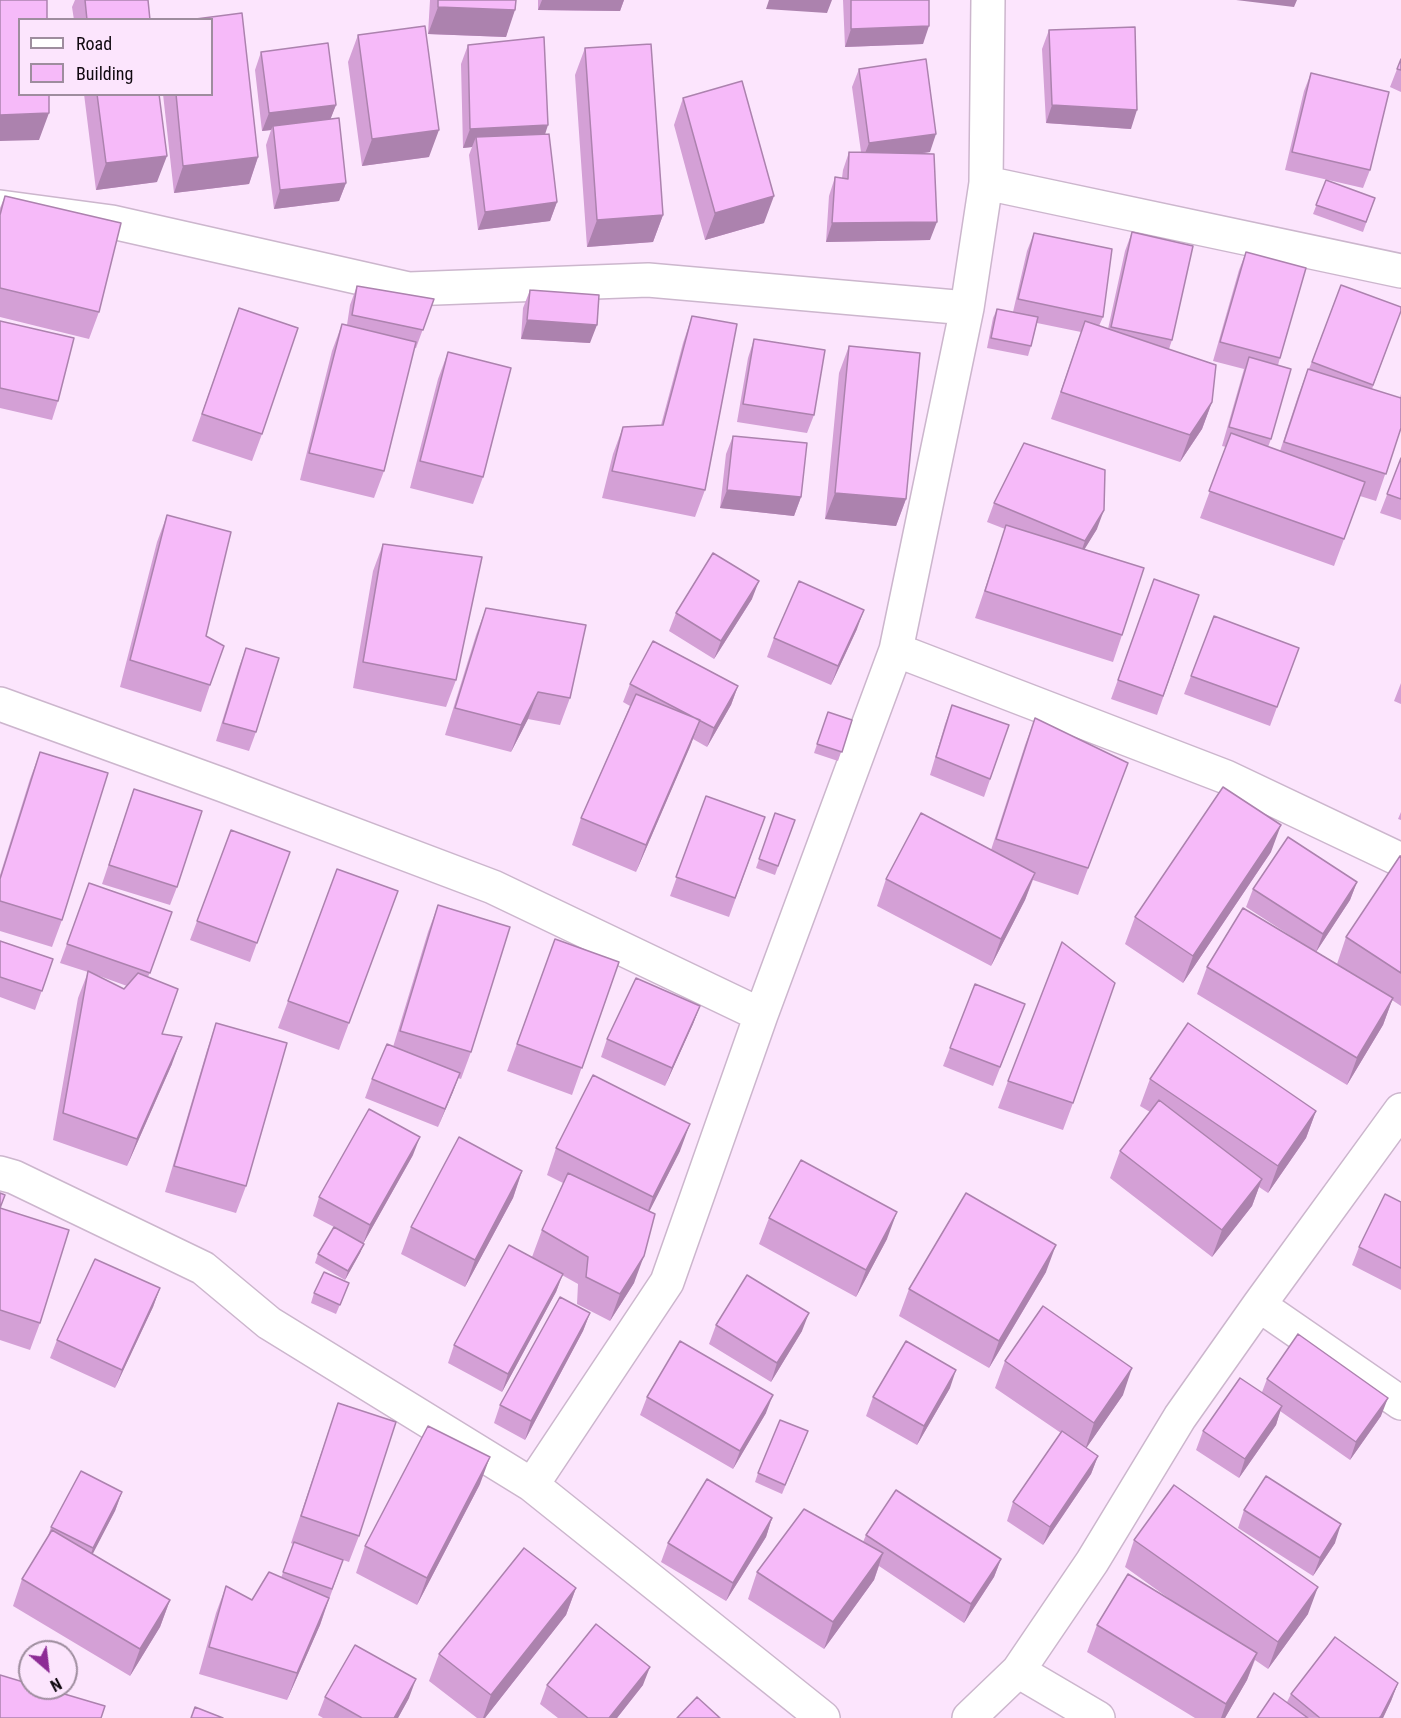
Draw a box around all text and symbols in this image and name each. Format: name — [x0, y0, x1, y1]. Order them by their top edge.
legend — [18, 18, 213, 96]
text: Road — [76, 33, 112, 54]
text: Building — [76, 63, 133, 84]
north arrow — [18, 1640, 78, 1700]
text: N — [47, 1674, 65, 1695]

